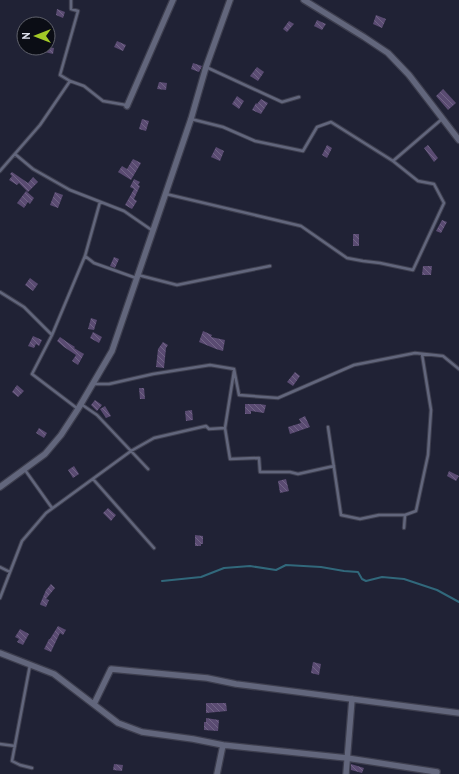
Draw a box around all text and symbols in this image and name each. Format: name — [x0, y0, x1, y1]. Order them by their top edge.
north arrow — [16, 16, 56, 56]
text: N — [19, 32, 33, 40]

